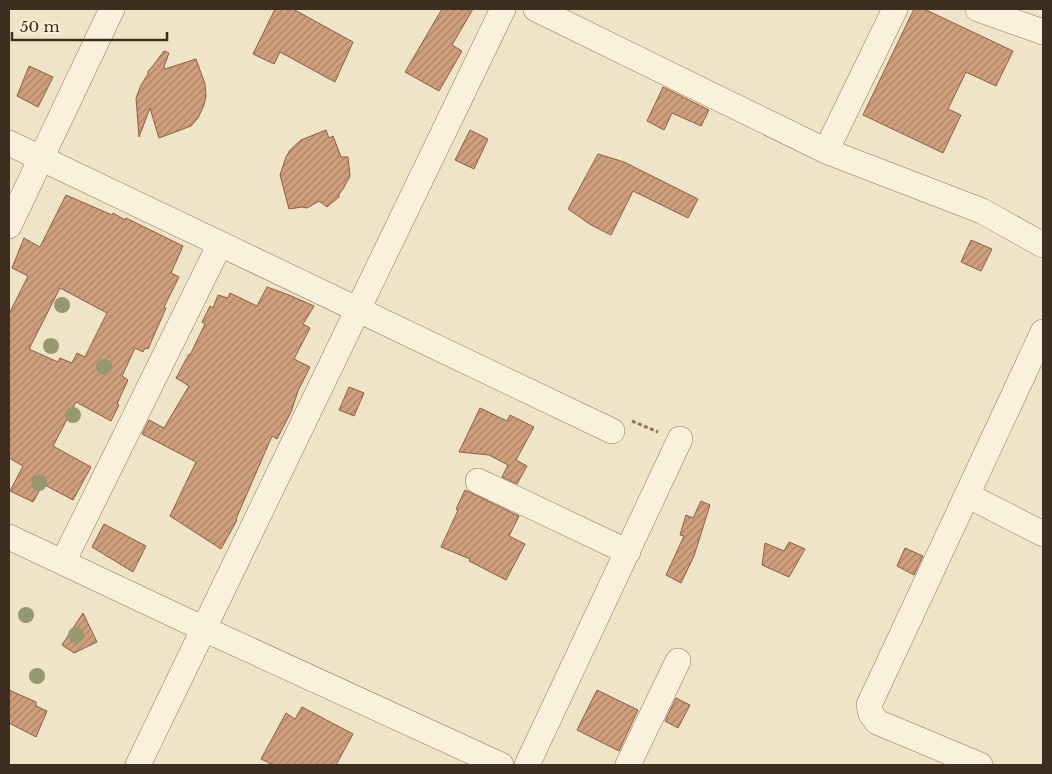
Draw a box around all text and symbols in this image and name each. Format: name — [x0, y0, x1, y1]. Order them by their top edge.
scale bar — [12, 10, 168, 42]
text: 50 m — [20, 17, 60, 36]

